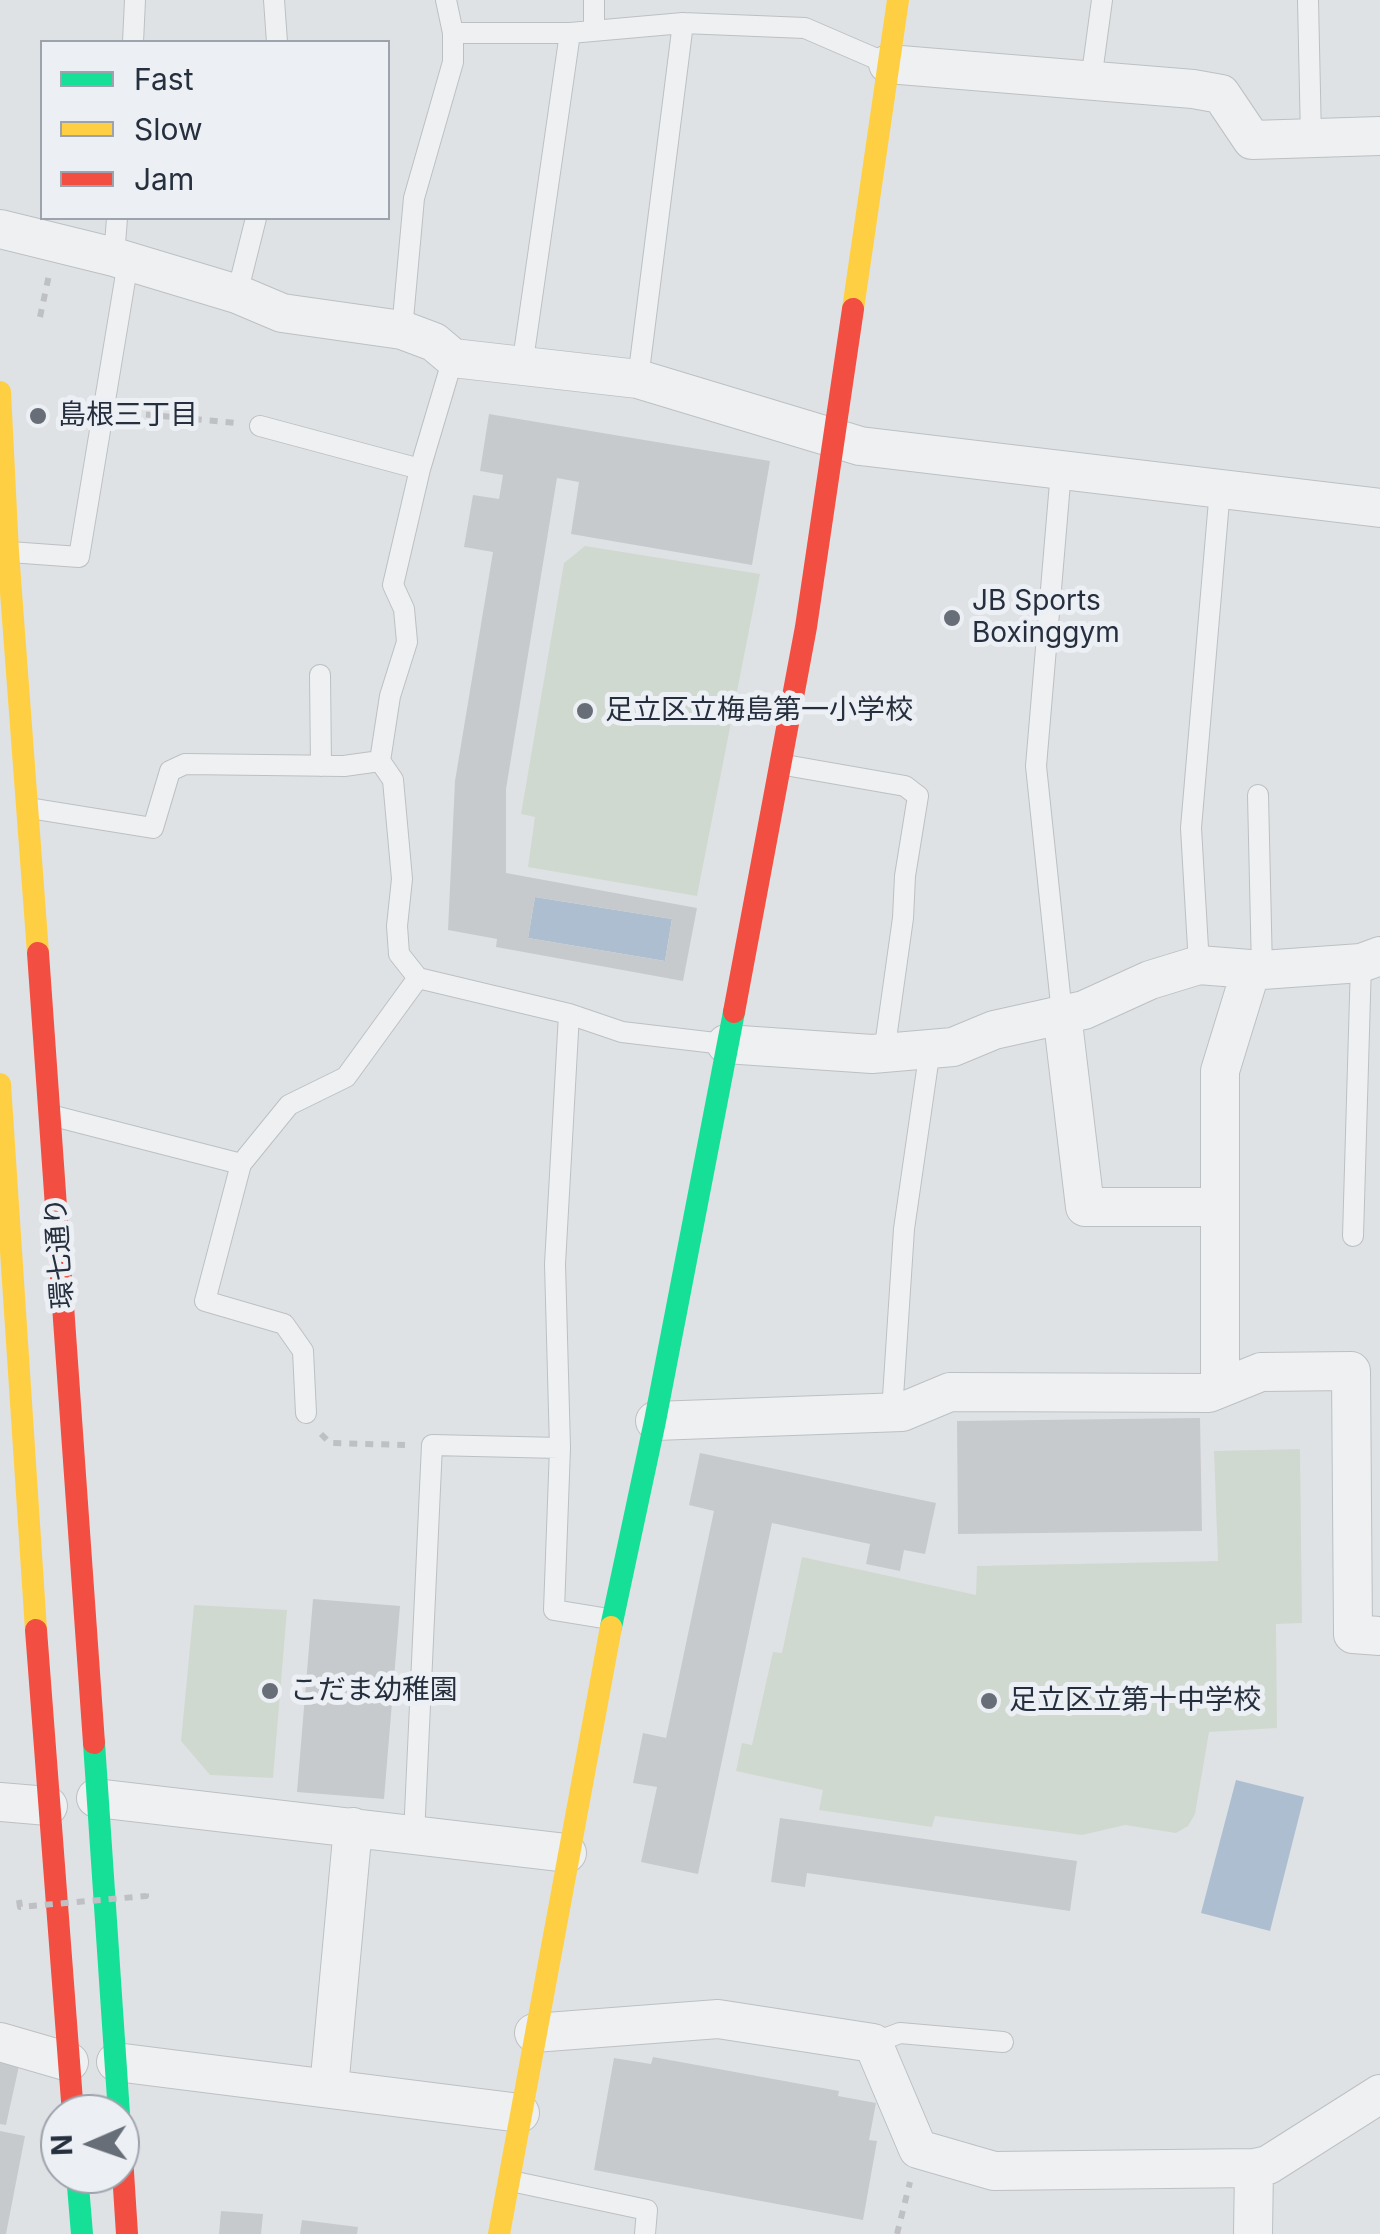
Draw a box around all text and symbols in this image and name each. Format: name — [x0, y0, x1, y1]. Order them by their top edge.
legend — [40, 40, 390, 220]
text: Fast — [134, 61, 193, 97]
text: Slow — [134, 111, 203, 147]
text: Jam — [134, 161, 194, 197]
place label: 島根三丁目 — [58, 399, 198, 433]
marker: 島根三丁目 — [27, 405, 49, 427]
place label: JB Sports Boxinggym — [972, 585, 1120, 651]
marker: JB Sports Boxinggym — [941, 607, 963, 629]
place label: 足立区立梅島第一小学校 — [605, 694, 913, 728]
marker: 足立区立梅島第一小学校 — [574, 700, 596, 722]
street label: 環七通り — [39, 1196, 81, 1310]
place label: こだま幼稚園 — [290, 1674, 458, 1708]
marker: こだま幼稚園 — [259, 1680, 281, 1702]
place label: 足立区立第十中学校 — [1009, 1684, 1261, 1718]
marker: 足立区立第十中学校 — [978, 1690, 1000, 1712]
north arrow — [40, 2094, 140, 2194]
text: N — [45, 2134, 79, 2156]

